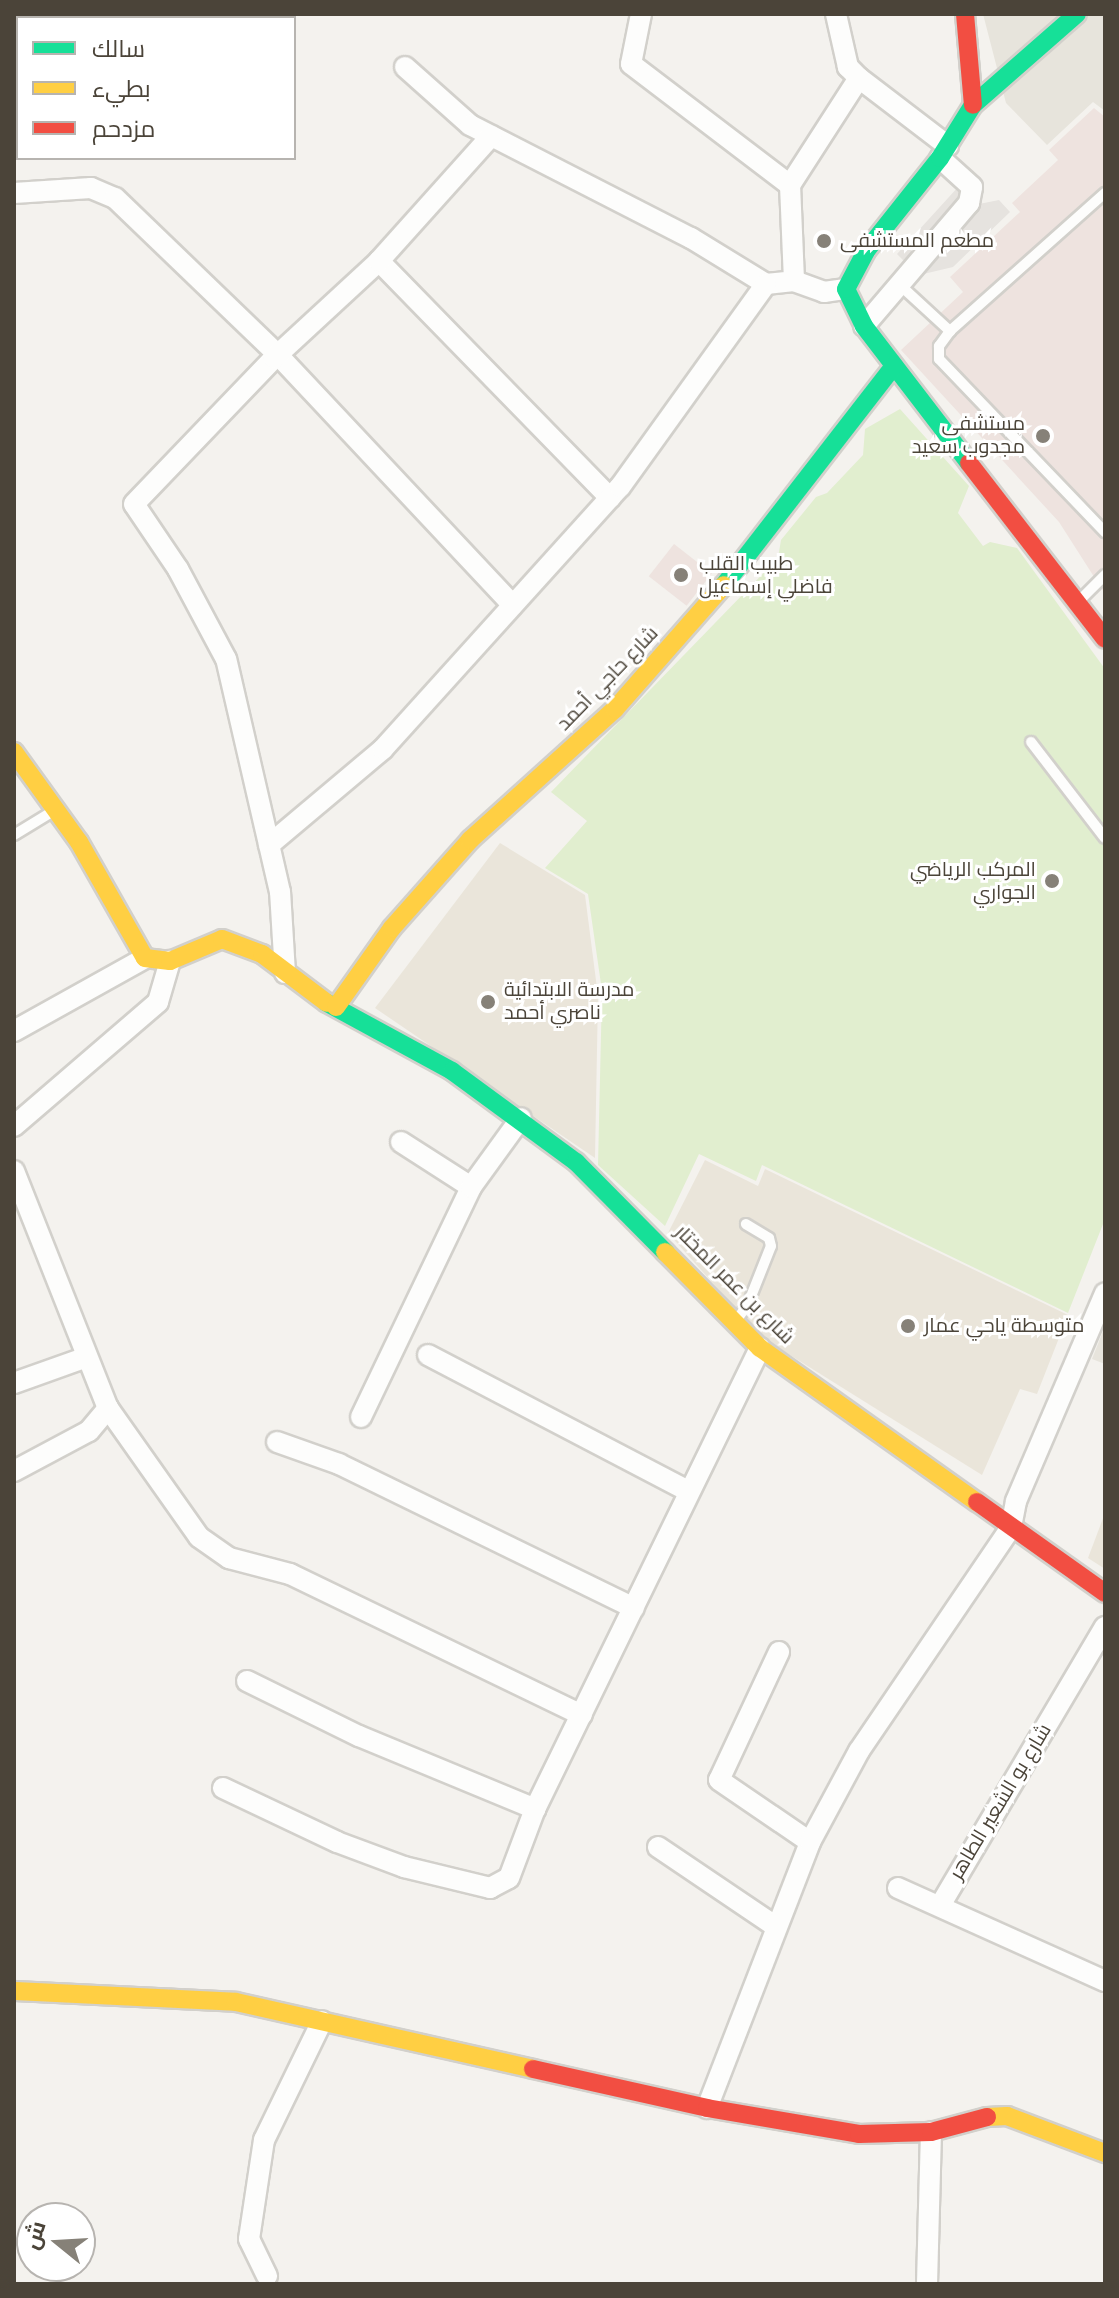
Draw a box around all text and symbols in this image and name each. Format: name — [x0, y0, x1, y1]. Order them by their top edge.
legend — [16, 16, 296, 160]
text: سالك — [92, 35, 145, 64]
text: بطيء — [92, 75, 151, 104]
text: مزدحم — [92, 115, 155, 144]
place label: مطعم المستشفى — [840, 229, 994, 253]
marker: مطعم المستشفى — [815, 232, 833, 250]
place label: مستشفى مجدوب سعيد — [912, 412, 1025, 459]
marker: مستشفى مجدوب سعيد — [1032, 425, 1054, 447]
place label: طبيب القلب فاضلي إسماعيل — [699, 552, 833, 599]
marker: طبيب القلب فاضلي إسماعيل — [670, 564, 692, 586]
street label: شارع حاجي أحمد — [552, 622, 664, 736]
place label: المركب الرياضي الجواري — [910, 858, 1036, 905]
marker: المركب الرياضي الجواري — [1043, 872, 1061, 890]
place label: مدرسة الابتدائية ناصري أحمد — [504, 978, 634, 1025]
marker: مدرسة الابتدائية ناصري أحمد — [479, 993, 497, 1011]
street label: شارع بن عمر المختار — [669, 1220, 799, 1350]
place label: متوسطة ياحي عمار — [924, 1314, 1084, 1338]
marker: متوسطة ياحي عمار — [899, 1317, 917, 1335]
street label: شارع بو الشعير الطاهر — [945, 1720, 1057, 1884]
north arrow — [16, 2202, 96, 2282]
text: ش — [18, 2218, 52, 2253]

